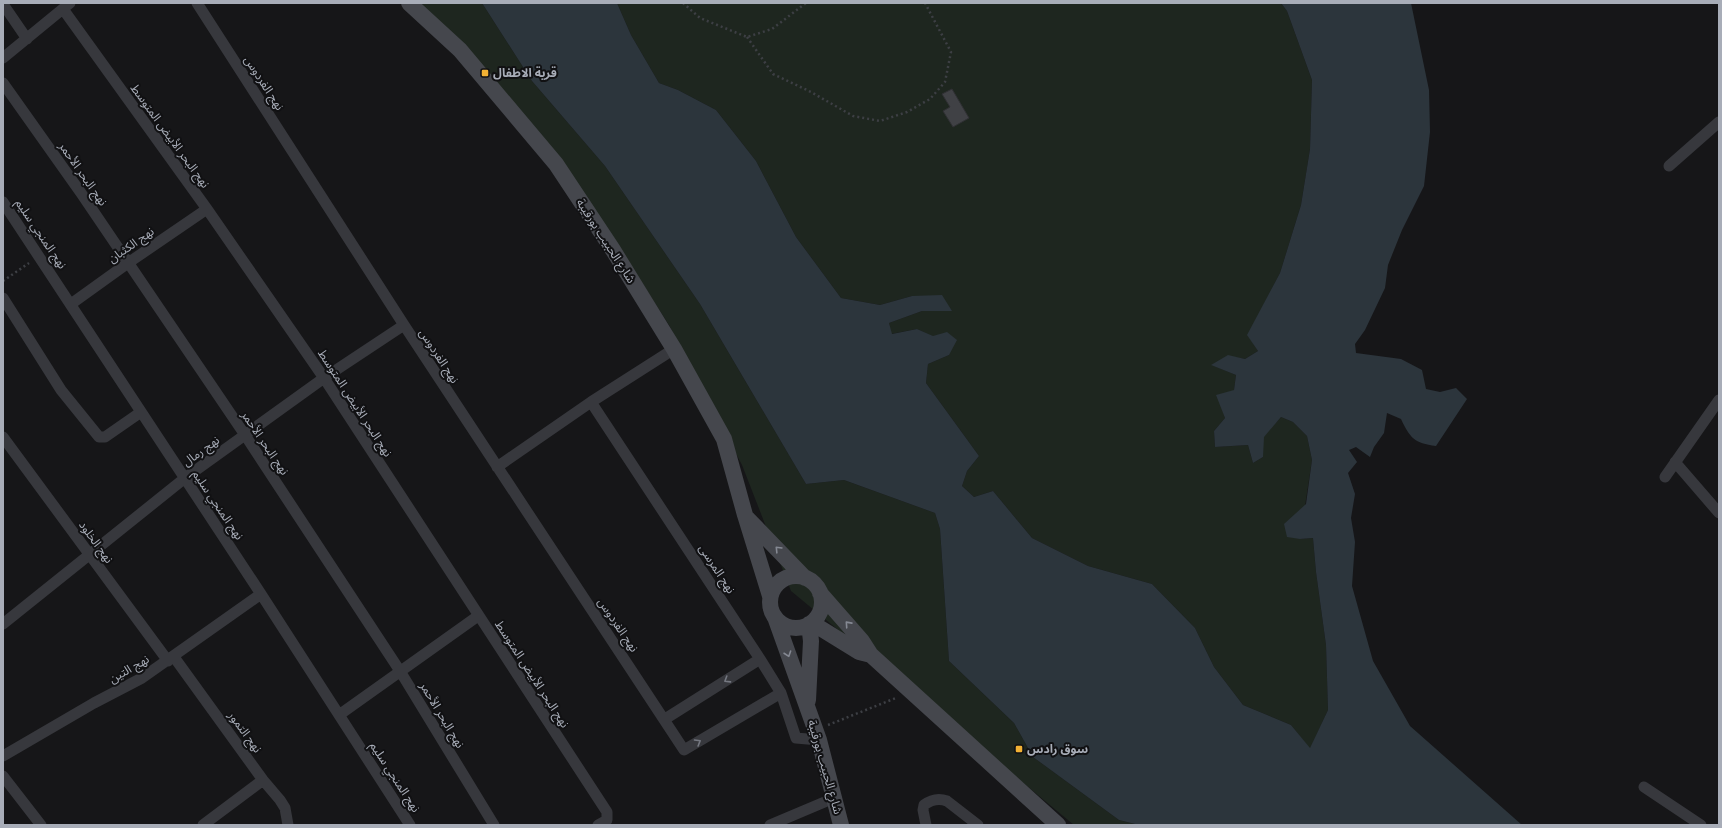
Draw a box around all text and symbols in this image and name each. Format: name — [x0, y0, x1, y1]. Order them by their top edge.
street label: نهج الفردوس — [240, 53, 287, 114]
place label: قرية الاطفال — [493, 66, 557, 80]
marker: قرية الاطفال — [480, 68, 490, 78]
street label: نهج البحر الأبيض المتوسط — [126, 81, 212, 192]
street label: نهج البحر الأحمر — [54, 139, 110, 210]
street label: شارع الحبيب بورقيبة — [572, 196, 638, 287]
street label: نهج المنجي سليم — [10, 197, 69, 273]
street label: نهج الكثبان — [105, 224, 158, 267]
street label: نهج الفردوس — [415, 326, 462, 387]
street label: نهج البحر الأبيض المتوسط — [313, 347, 395, 460]
street label: نهج البحر الأحمر — [236, 407, 292, 479]
street label: نهج رمال — [180, 433, 223, 471]
street label: نهج المنجي سليم — [187, 468, 246, 544]
street label: نهج الخلود — [74, 518, 116, 567]
street label: نهج المرسى — [694, 542, 738, 597]
one-way arrow — [776, 547, 783, 554]
street label: نهج الفردوس — [593, 595, 641, 656]
street label: نهج البحر الأبيض المتوسط — [490, 618, 572, 731]
one-way arrow — [846, 622, 853, 629]
one-way arrow — [784, 650, 792, 657]
street label: نهج التين — [107, 652, 152, 688]
one-way arrow — [724, 675, 731, 683]
street label: نهج البحر الأحمر — [415, 679, 467, 751]
street label: نهج التمور — [223, 708, 265, 757]
street label: شارع الحبيب بورقيبة — [803, 718, 845, 816]
street label: نهج المنجي سليم — [365, 739, 423, 816]
one-way arrow — [694, 739, 701, 746]
place label: سوق رادس — [1027, 742, 1088, 756]
marker: سوق رادس — [1014, 744, 1024, 754]

